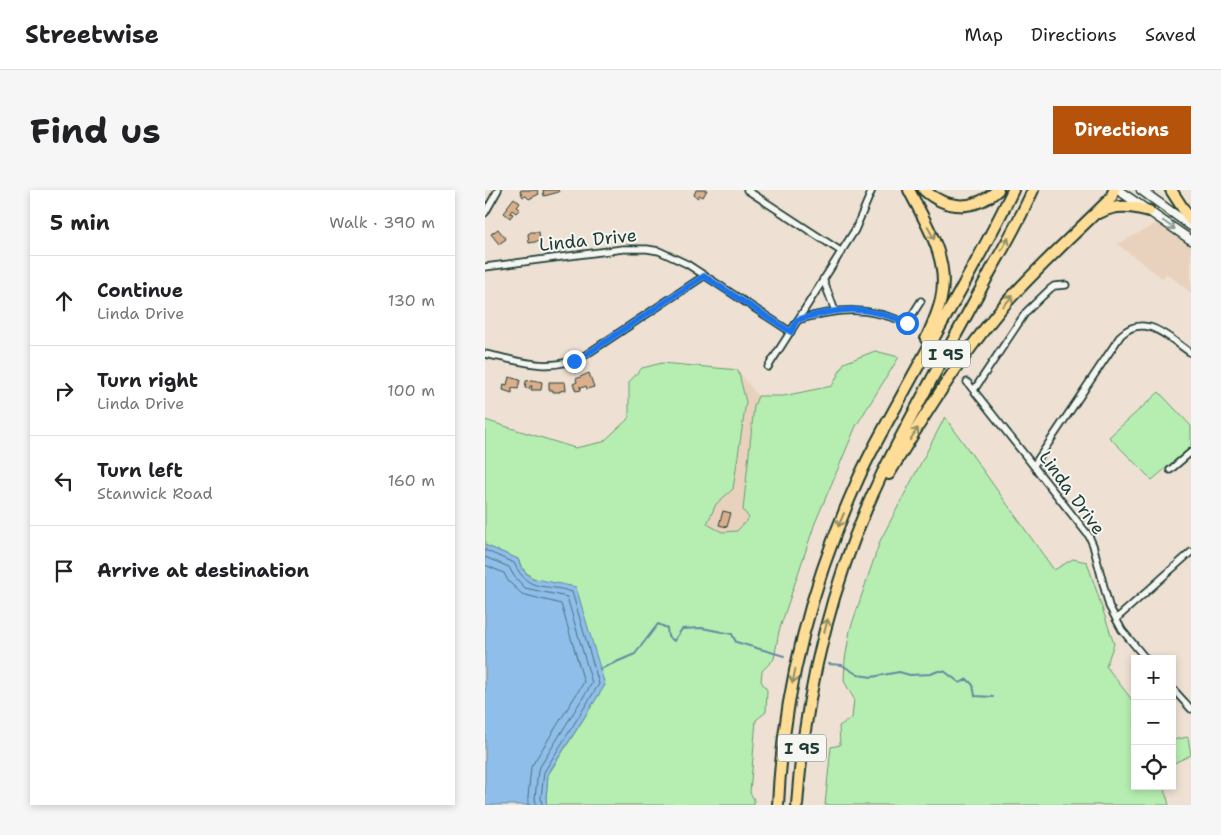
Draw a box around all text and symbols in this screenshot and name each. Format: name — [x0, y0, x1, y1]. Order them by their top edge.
text: Streetwise — [25, 19, 159, 51]
text: Map — [965, 23, 1003, 47]
text: Directions — [1031, 23, 1117, 47]
text: Saved — [1145, 23, 1196, 47]
button: Directions — [1053, 106, 1191, 154]
text: Find us — [30, 107, 161, 154]
text: 5 min — [50, 209, 110, 237]
text: Walk · 390 m — [329, 212, 435, 233]
one-way arrow — [1162, 220, 1176, 230]
street label: Linda Drive — [538, 223, 638, 257]
one-way arrow — [926, 226, 936, 241]
one-way arrow — [1000, 237, 1010, 252]
text: Continue — [97, 278, 183, 303]
icon: ahead — [50, 287, 78, 315]
text: 130 m — [388, 290, 435, 311]
one-way arrow — [1002, 295, 1014, 308]
text: Linda Drive — [97, 303, 184, 324]
route start — [896, 312, 919, 335]
road number: I 95 — [922, 340, 970, 368]
route end — [563, 350, 586, 373]
text: Turn right — [97, 368, 198, 393]
icon: right — [50, 377, 78, 405]
text: 100 m — [387, 380, 435, 401]
text: Linda Drive — [97, 393, 184, 414]
one-way arrow — [909, 427, 920, 441]
street label: Linda Drive — [1033, 446, 1111, 540]
text: Turn left — [97, 458, 183, 483]
icon: left — [50, 467, 78, 495]
text: 160 m — [388, 470, 435, 491]
text: Stanwick Road — [97, 483, 213, 504]
one-way arrow — [835, 512, 845, 527]
icon: arrive — [50, 557, 78, 585]
text: Arrive at destination — [97, 558, 309, 583]
one-way arrow — [822, 618, 831, 634]
map controls — [1131, 655, 1176, 790]
button: + — [1131, 655, 1176, 700]
one-way arrow — [789, 667, 798, 683]
button: − — [1131, 700, 1176, 745]
road number: I 95 — [778, 734, 826, 762]
button: locate — [1131, 745, 1176, 790]

